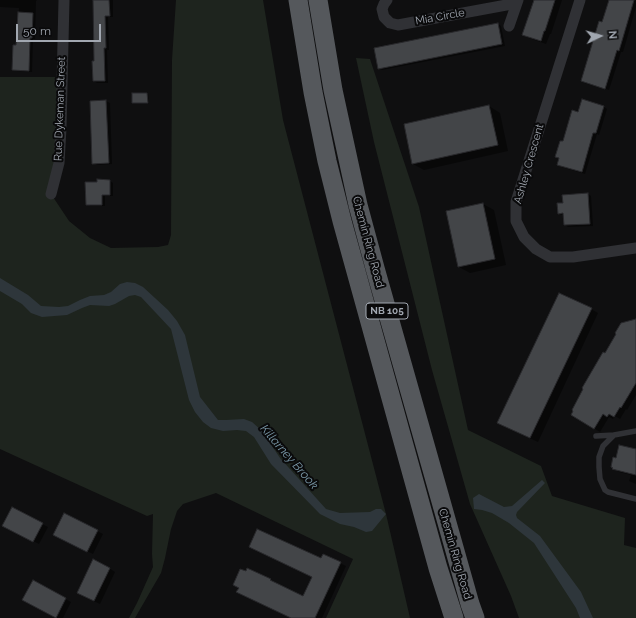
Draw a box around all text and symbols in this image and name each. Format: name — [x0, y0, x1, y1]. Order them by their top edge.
street label: Mia Circle — [414, 6, 466, 28]
scale bar — [18, 16, 103, 42]
north arrow — [580, 16, 620, 56]
text: 50 m — [23, 24, 51, 38]
text: N — [606, 30, 619, 40]
street label: Rue Dykeman Street — [52, 57, 68, 161]
street label: Ashley Crescent — [511, 122, 547, 206]
street label: Chemin Ring Road — [349, 195, 387, 289]
road number: NB 105 — [366, 303, 408, 319]
water label: Killarney Brook — [257, 422, 321, 492]
street label: Chemin Ring Road — [436, 507, 474, 601]

